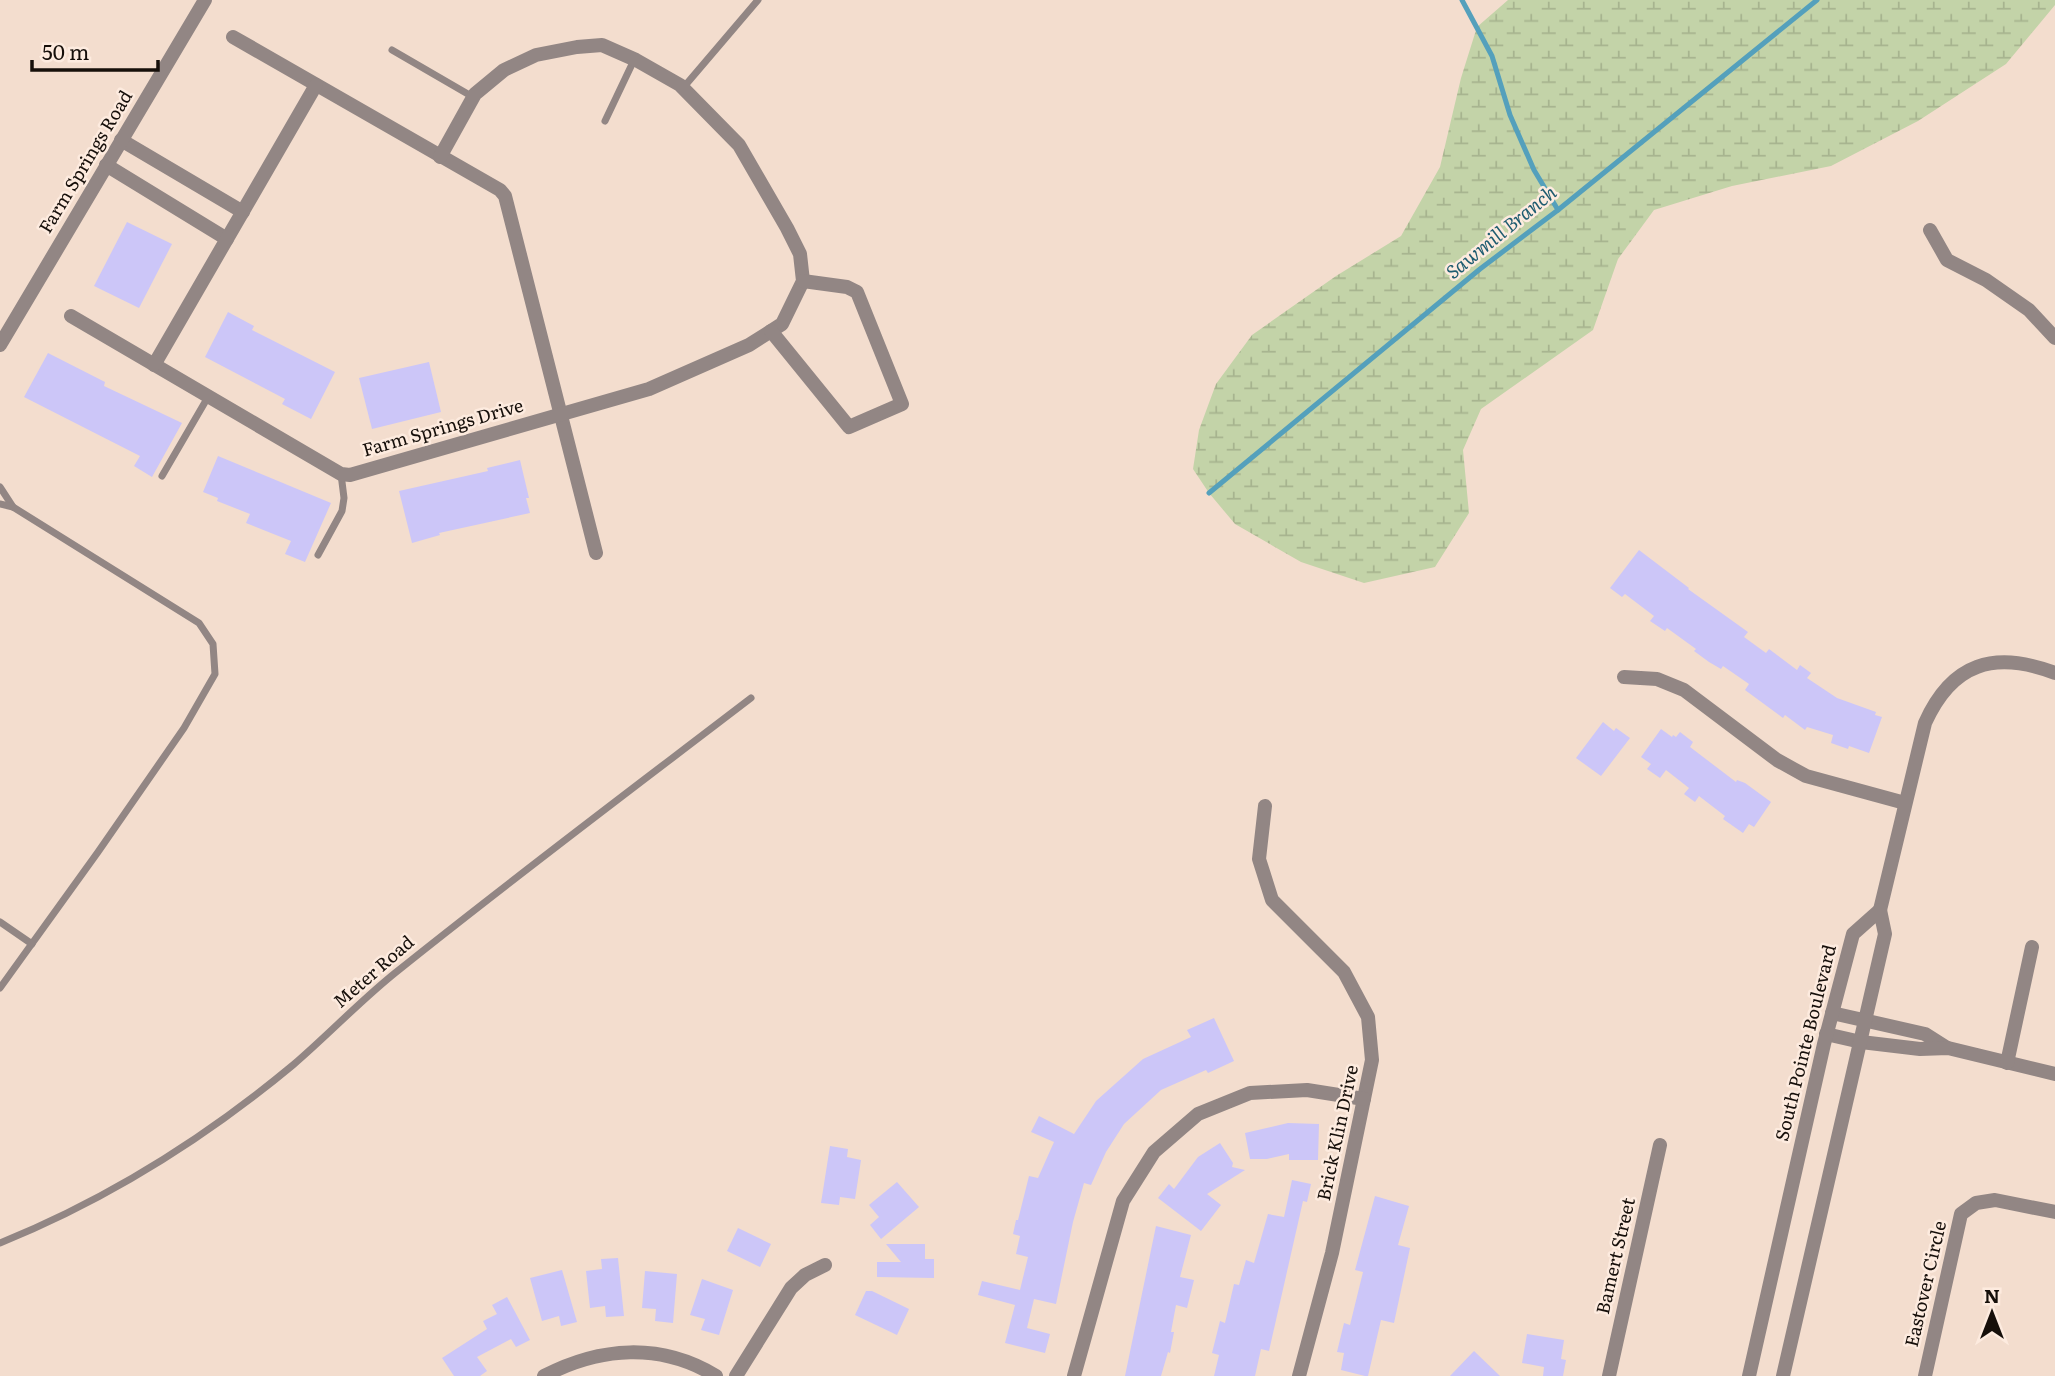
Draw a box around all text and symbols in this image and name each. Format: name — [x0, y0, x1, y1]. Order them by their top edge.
scale bar — [32, 28, 158, 72]
text: 50 m — [42, 35, 89, 66]
street label: Farm Springs Road — [31, 85, 138, 238]
water label: Sawmill Branch — [1439, 178, 1562, 285]
street label: Farm Springs Drive — [359, 391, 526, 462]
street label: Meter Road — [327, 928, 419, 1014]
street label: South Pointe Boulevard — [1767, 942, 1842, 1144]
street label: Brick Klin Drive — [1309, 1062, 1364, 1203]
street label: Bamert Street — [1588, 1194, 1641, 1317]
street label: Eastover Circle — [1897, 1218, 1952, 1349]
north arrow — [1957, 1278, 2027, 1348]
text: N — [1984, 1281, 2000, 1309]

